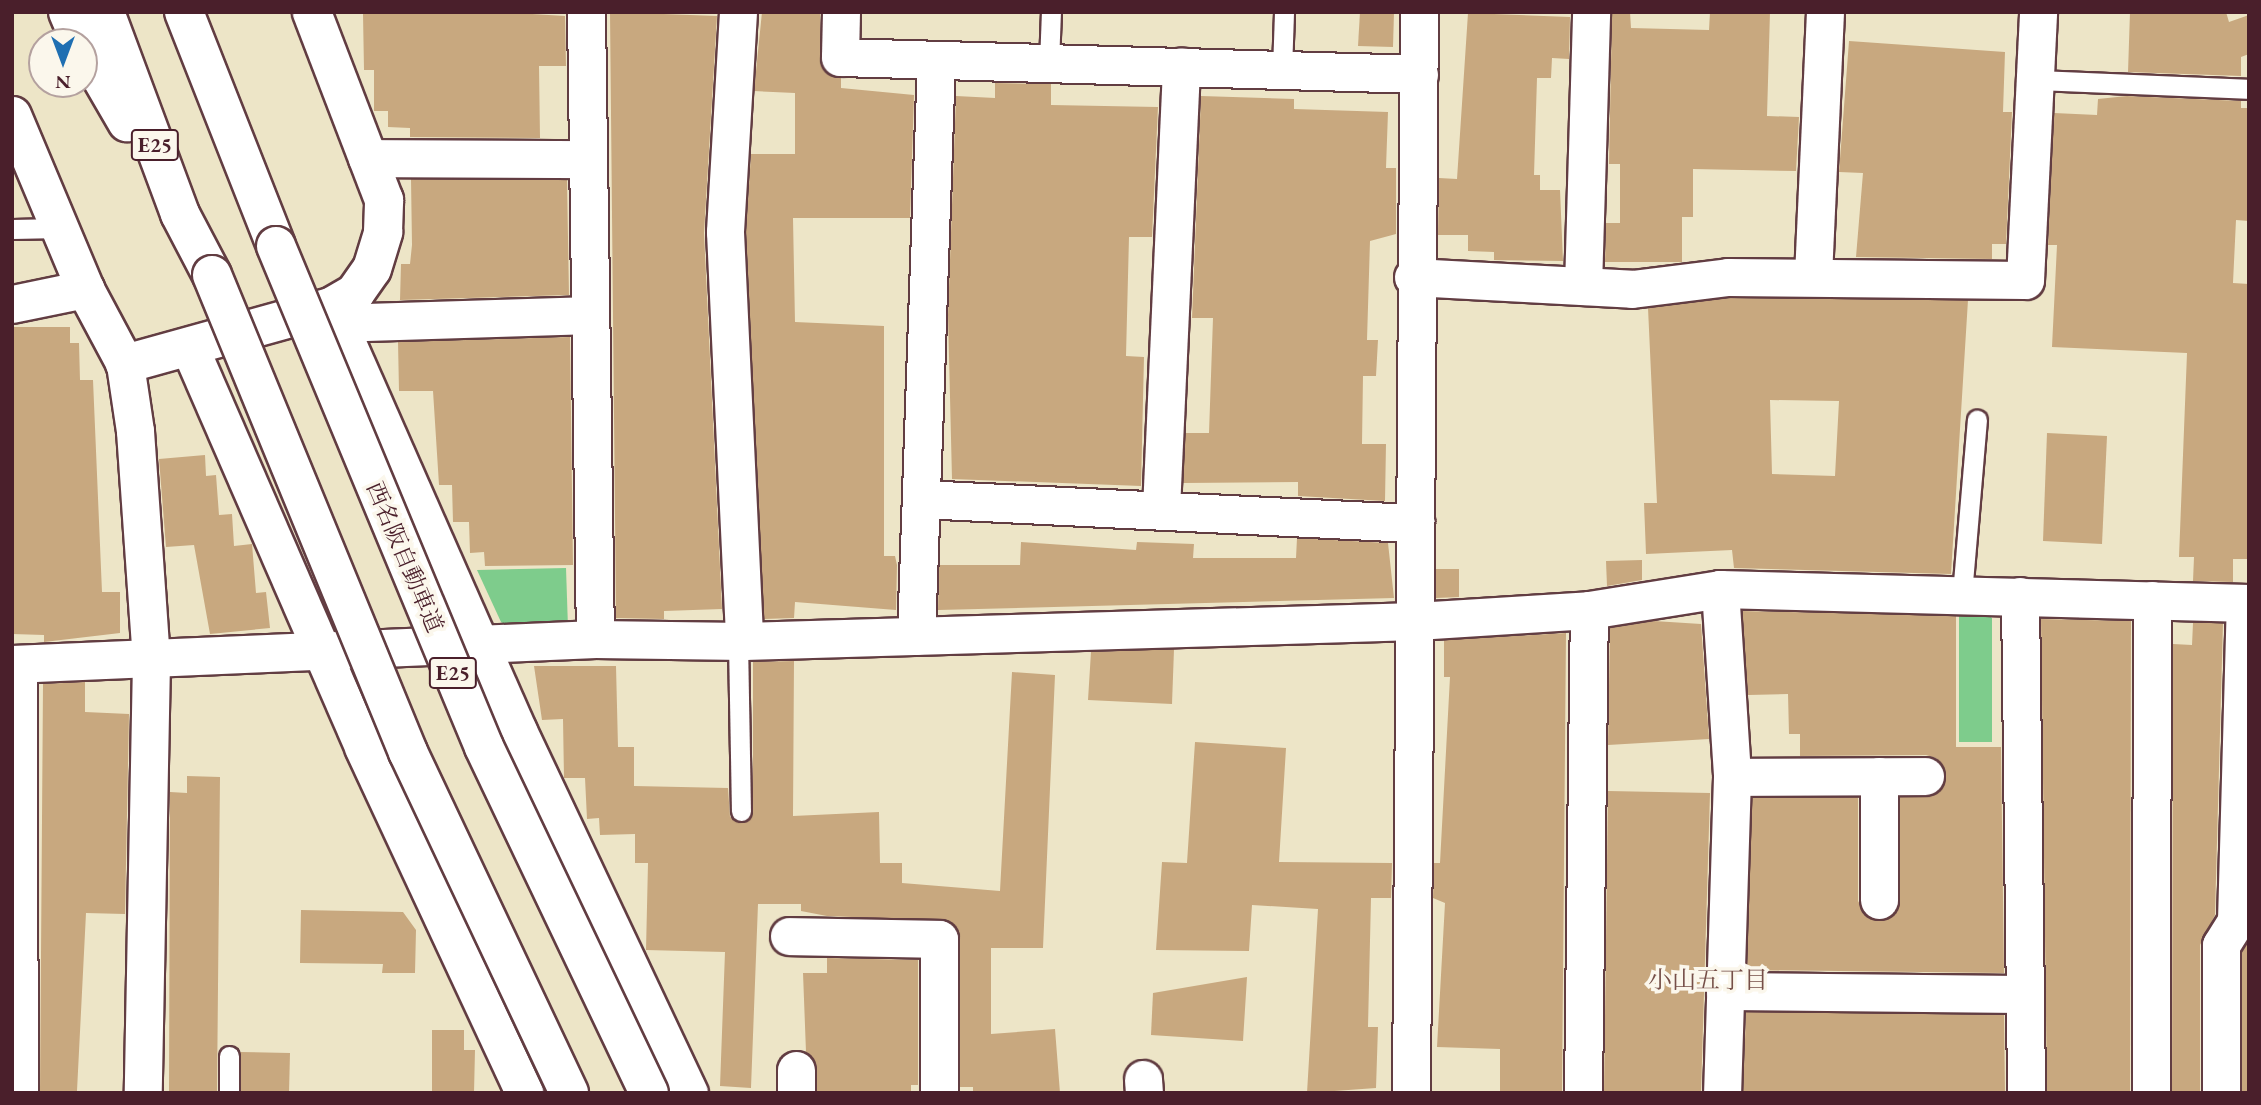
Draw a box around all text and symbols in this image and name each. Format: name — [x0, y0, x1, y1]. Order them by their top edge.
north arrow — [28, 28, 98, 98]
text: N — [55, 70, 71, 95]
road number: E25 — [130, 128, 180, 162]
street label: 西名阪自動車道 — [361, 478, 449, 636]
road number: E25 — [428, 656, 477, 690]
district label: 小山五丁目 — [1648, 966, 1768, 994]

